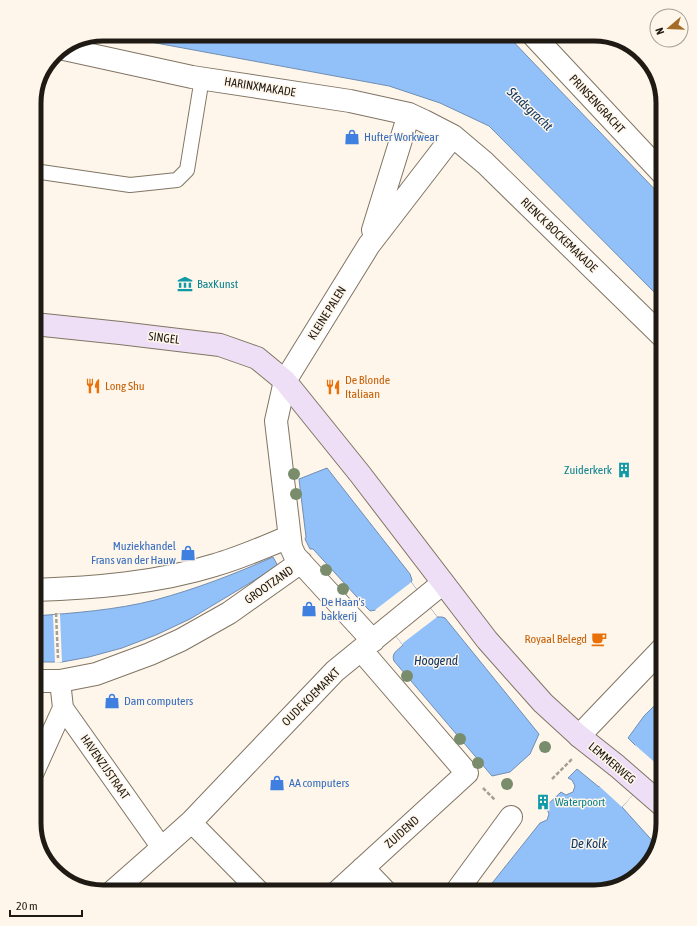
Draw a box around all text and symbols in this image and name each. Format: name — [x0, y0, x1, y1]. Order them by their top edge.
north arrow — [649, 8, 689, 48]
text: N — [653, 26, 666, 36]
street label: PRINSENGRACHT — [566, 72, 628, 137]
street label: HARINXMAKADE — [223, 74, 297, 100]
water label: Stadsgracht — [504, 84, 556, 134]
shop icon: Hufter Workwear — [343, 128, 361, 146]
place label: Hufter Workwear — [364, 130, 439, 144]
street label: RIENCK BOCKEMAKADE — [518, 195, 600, 275]
museum icon: BaxKunst — [176, 275, 194, 293]
place label: BaxKunst — [197, 277, 239, 291]
street label: KLEINE PALEN — [305, 284, 349, 342]
street label: SINGEL — [148, 329, 181, 347]
place label: De Blonde Italiaan — [345, 373, 390, 401]
restaurant icon: Long Shu — [84, 377, 102, 395]
restaurant icon: De Blonde Italiaan — [324, 378, 342, 396]
place label: Long Shu — [105, 379, 145, 393]
building icon: Zuiderkerk — [615, 461, 633, 479]
place label: Zuiderkerk — [564, 463, 613, 477]
place label: Muziekhandel Frans van der Hauw — [91, 539, 177, 567]
shop icon: Muziekhandel Frans van der Hauw — [179, 544, 197, 562]
street label: GROOTZAND — [242, 563, 296, 607]
place label: De Haan's bakkerij — [321, 595, 365, 623]
shop icon: De Haan's bakkerij — [300, 600, 318, 618]
cafe icon: Royaal Belegd — [590, 630, 608, 648]
place label: Royaal Belegd — [524, 632, 587, 646]
water label: Hoogend — [414, 653, 458, 668]
street label: OUDE KOEMARKT — [279, 665, 343, 729]
shop icon: Dam computers — [103, 692, 121, 710]
place label: Dam computers — [124, 694, 193, 708]
street label: HAVENZIJSTRAAT — [78, 732, 133, 803]
street label: LEMMERWEG — [586, 739, 638, 787]
shop icon: AA computers — [268, 774, 286, 792]
place label: AA computers — [289, 776, 349, 790]
building icon: Waterpoort — [534, 793, 552, 811]
place label: Waterpoort — [555, 795, 606, 809]
street label: ZUIDEND — [382, 813, 422, 851]
water label: De Kolk — [571, 836, 607, 851]
scale bar — [10, 892, 82, 918]
text: 20 m — [16, 899, 38, 913]

